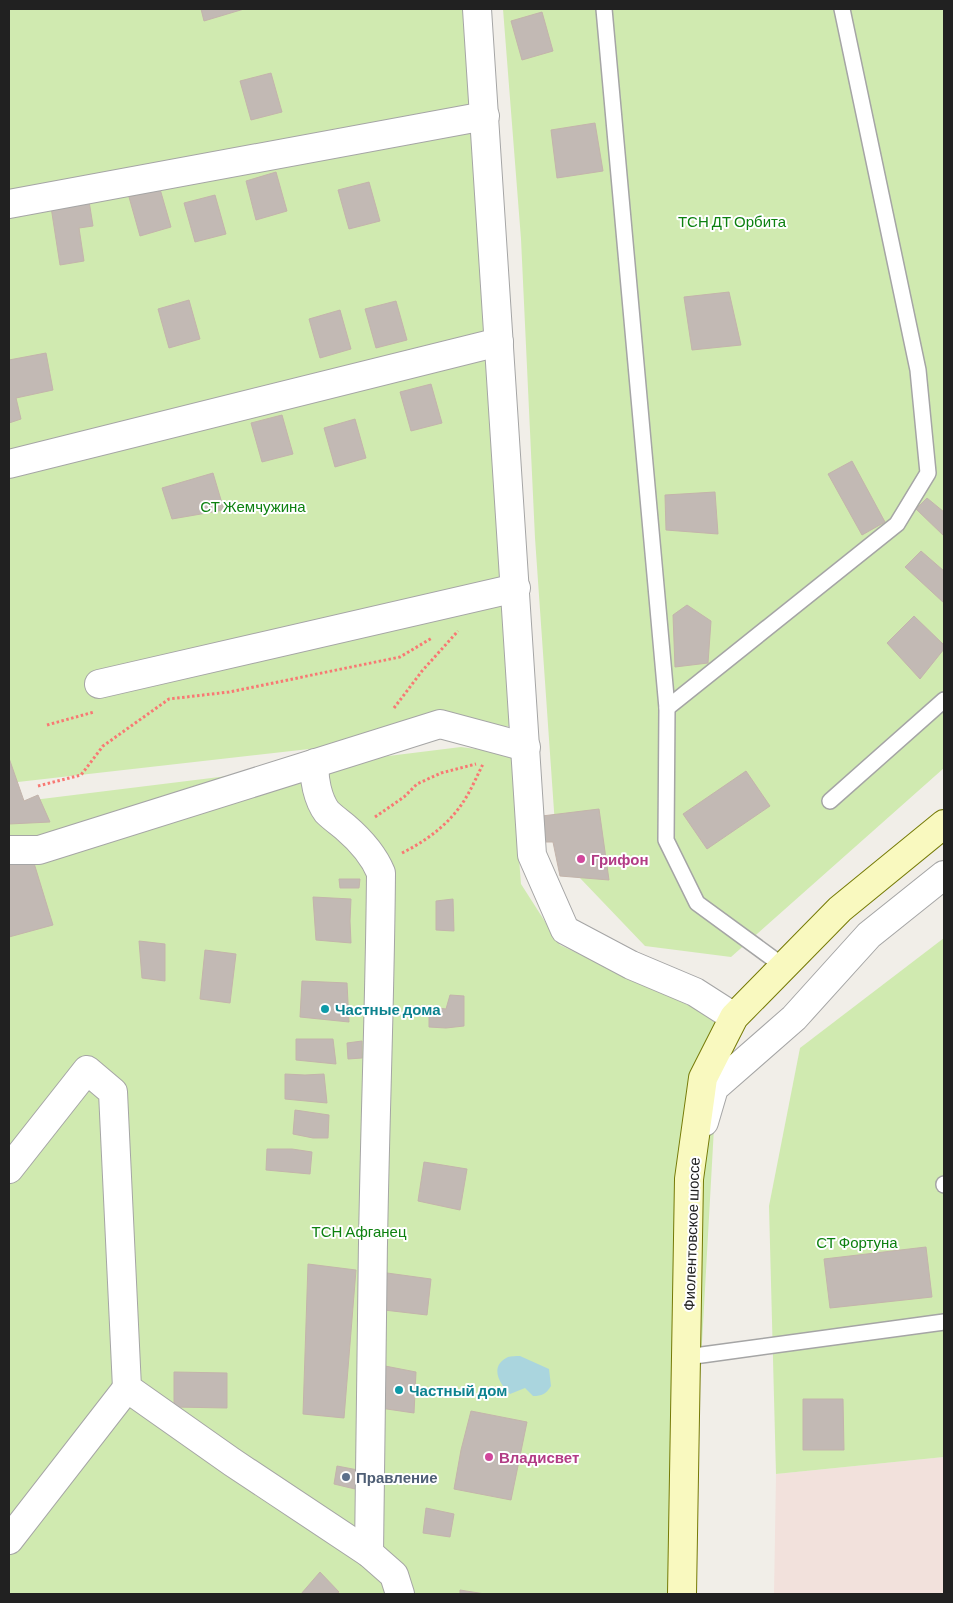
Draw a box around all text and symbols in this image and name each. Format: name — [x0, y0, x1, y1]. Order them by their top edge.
park label: ТСН ДТ Орбита — [678, 212, 787, 230]
park label: СТ Жемчужина — [200, 497, 306, 515]
place label: Грифон — [591, 850, 648, 868]
marker: Грифон — [575, 853, 587, 865]
place label: Частные дома — [335, 1000, 441, 1018]
marker: Частные дома — [319, 1003, 331, 1015]
street label: Фиолентовское шоссе — [679, 1157, 703, 1311]
park label: ТСН Афганец — [311, 1222, 407, 1240]
park label: СТ Фортуна — [816, 1233, 898, 1251]
place label: Частный дом — [409, 1381, 507, 1399]
marker: Частный дом — [393, 1384, 405, 1396]
place label: Владисвет — [499, 1448, 579, 1466]
marker: Владисвет — [483, 1451, 495, 1463]
place label: Правление — [356, 1468, 438, 1486]
marker: Правление — [340, 1471, 352, 1483]

